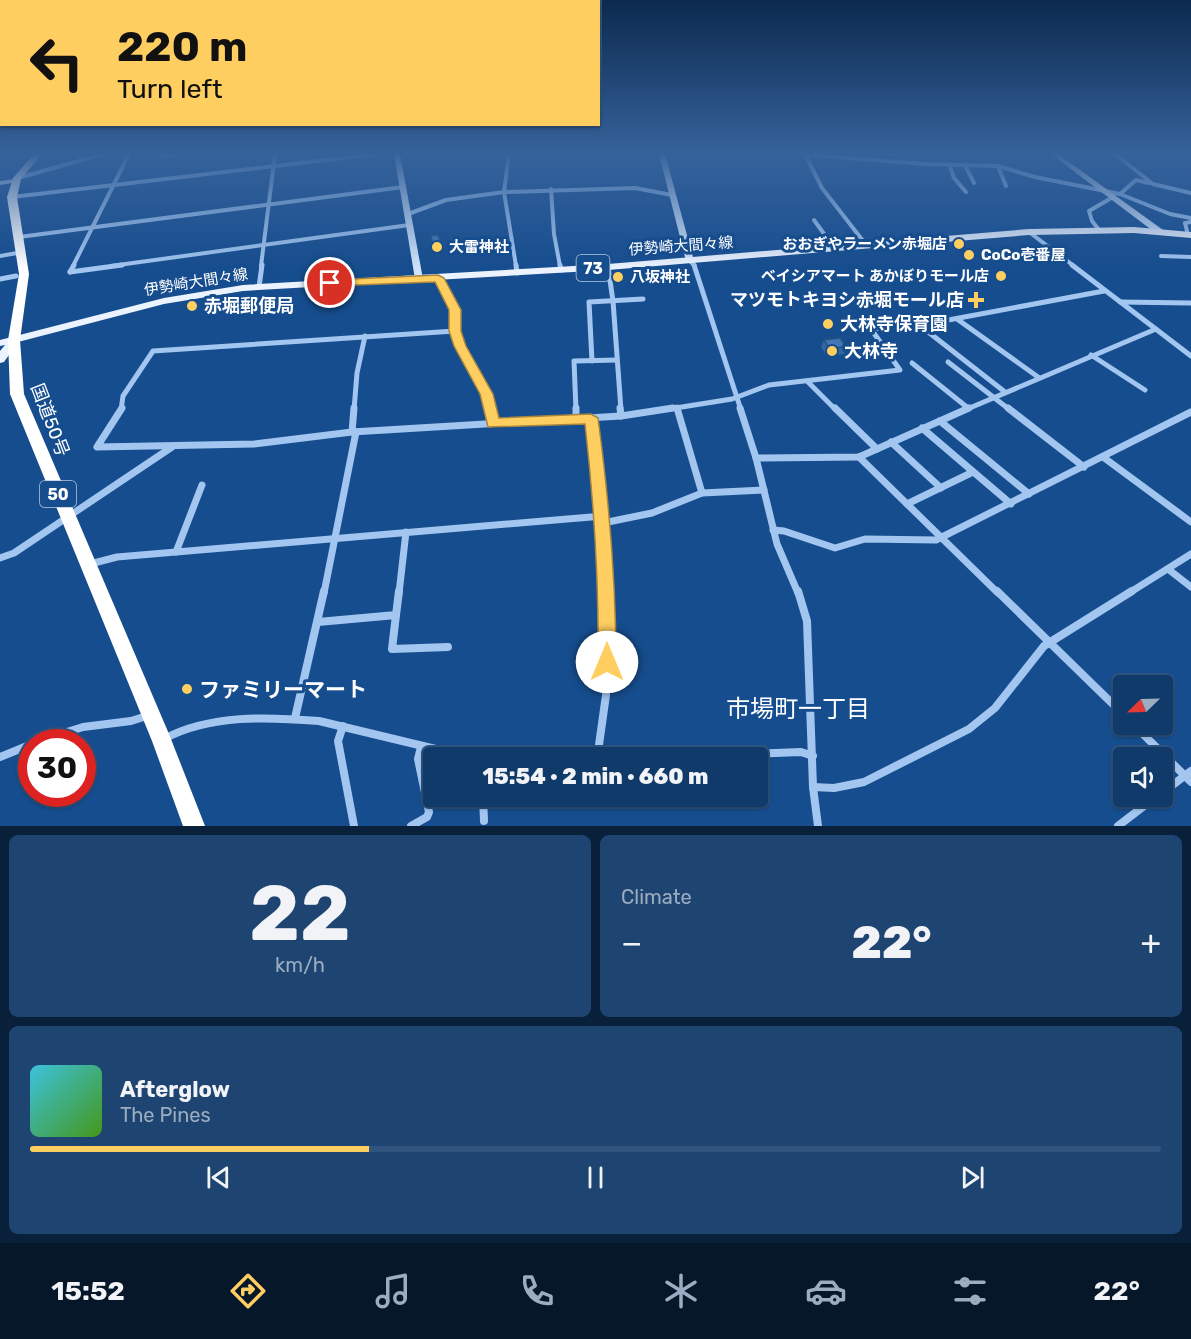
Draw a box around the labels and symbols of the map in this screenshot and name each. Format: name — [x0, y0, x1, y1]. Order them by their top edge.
street label: 伊勢崎大間々線 — [628, 233, 734, 259]
place label: おおぎやラーメン赤堀店 — [783, 235, 947, 253]
marker: おおぎやラーメン赤堀店 — [952, 237, 966, 251]
place label: 大雷神社 — [449, 238, 509, 256]
marker: 大雷神社 — [430, 240, 444, 254]
place label: CoCo壱番屋 — [981, 246, 1065, 264]
marker: CoCo壱番屋 — [962, 248, 976, 262]
road number: 73 — [576, 255, 610, 281]
pin — [304, 257, 355, 308]
street label: 伊勢崎大間々線 — [143, 265, 249, 299]
place label: ベイシアマート あかぼりモール店 — [761, 267, 989, 285]
place label: 八坂神社 — [630, 268, 690, 286]
marker: ベイシアマート あかぼりモール店 — [994, 269, 1008, 283]
marker: 八坂神社 — [611, 270, 625, 284]
place label: マツモトキヨシ赤堀モール店 — [730, 289, 964, 311]
marker: マツモトキヨシ赤堀モール店 — [969, 293, 983, 307]
place label: 赤堀郵便局 — [204, 295, 294, 317]
marker: 赤堀郵便局 — [185, 299, 199, 313]
place label: 大林寺保育園 — [840, 313, 948, 335]
marker: 大林寺保育園 — [821, 317, 835, 331]
place label: 大林寺 — [844, 340, 898, 362]
marker: 大林寺 — [825, 344, 839, 358]
street label: 国道50号 — [26, 381, 74, 459]
road number: 50 — [40, 481, 76, 507]
position arrow — [575, 630, 639, 694]
north arrow — [1113, 675, 1173, 735]
place label: ファミリーマート — [199, 677, 367, 702]
marker: ファミリーマート — [180, 682, 194, 696]
district label: 市場町一丁目 — [726, 695, 870, 723]
speed limit sign: 30 — [18, 729, 96, 807]

